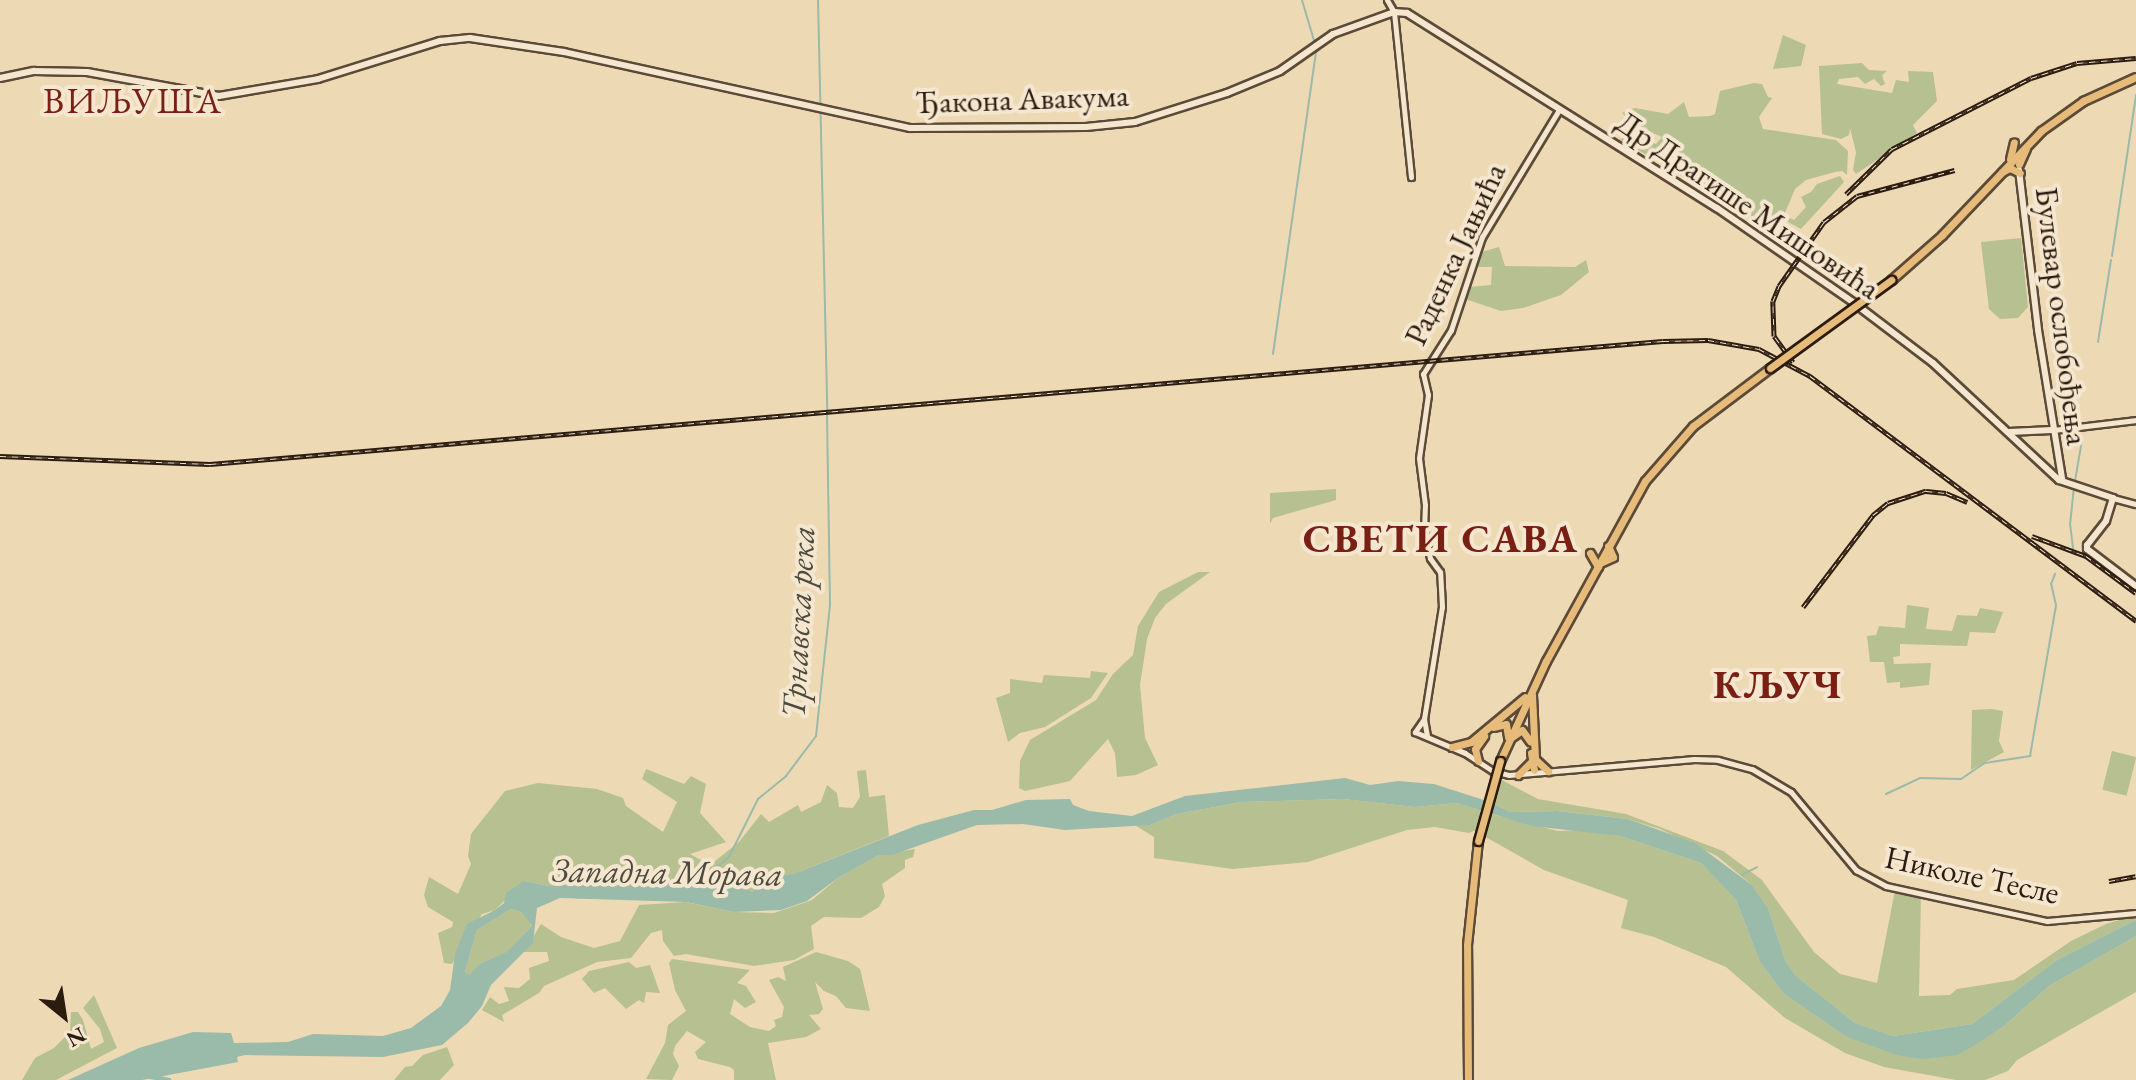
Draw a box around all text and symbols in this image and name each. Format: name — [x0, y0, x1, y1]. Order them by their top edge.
street label: Ђакона Авакума — [915, 76, 1129, 122]
district label: ВИЉУША — [43, 79, 223, 123]
street label: Др Драгише Мишовића — [1609, 103, 1887, 307]
street label: Раденка Јањића — [1396, 157, 1514, 351]
street label: Булевар ослобођења — [2027, 185, 2097, 447]
district label: СВЕТИ САВА — [1303, 514, 1579, 562]
water label: Трнавска река — [773, 525, 823, 719]
district label: КЉУЧ — [1713, 660, 1843, 708]
street label: Николе Тесле — [1881, 838, 2063, 912]
water label: Западна Морава — [551, 850, 783, 894]
north arrow — [24, 976, 104, 1056]
text: N — [61, 1020, 91, 1054]

